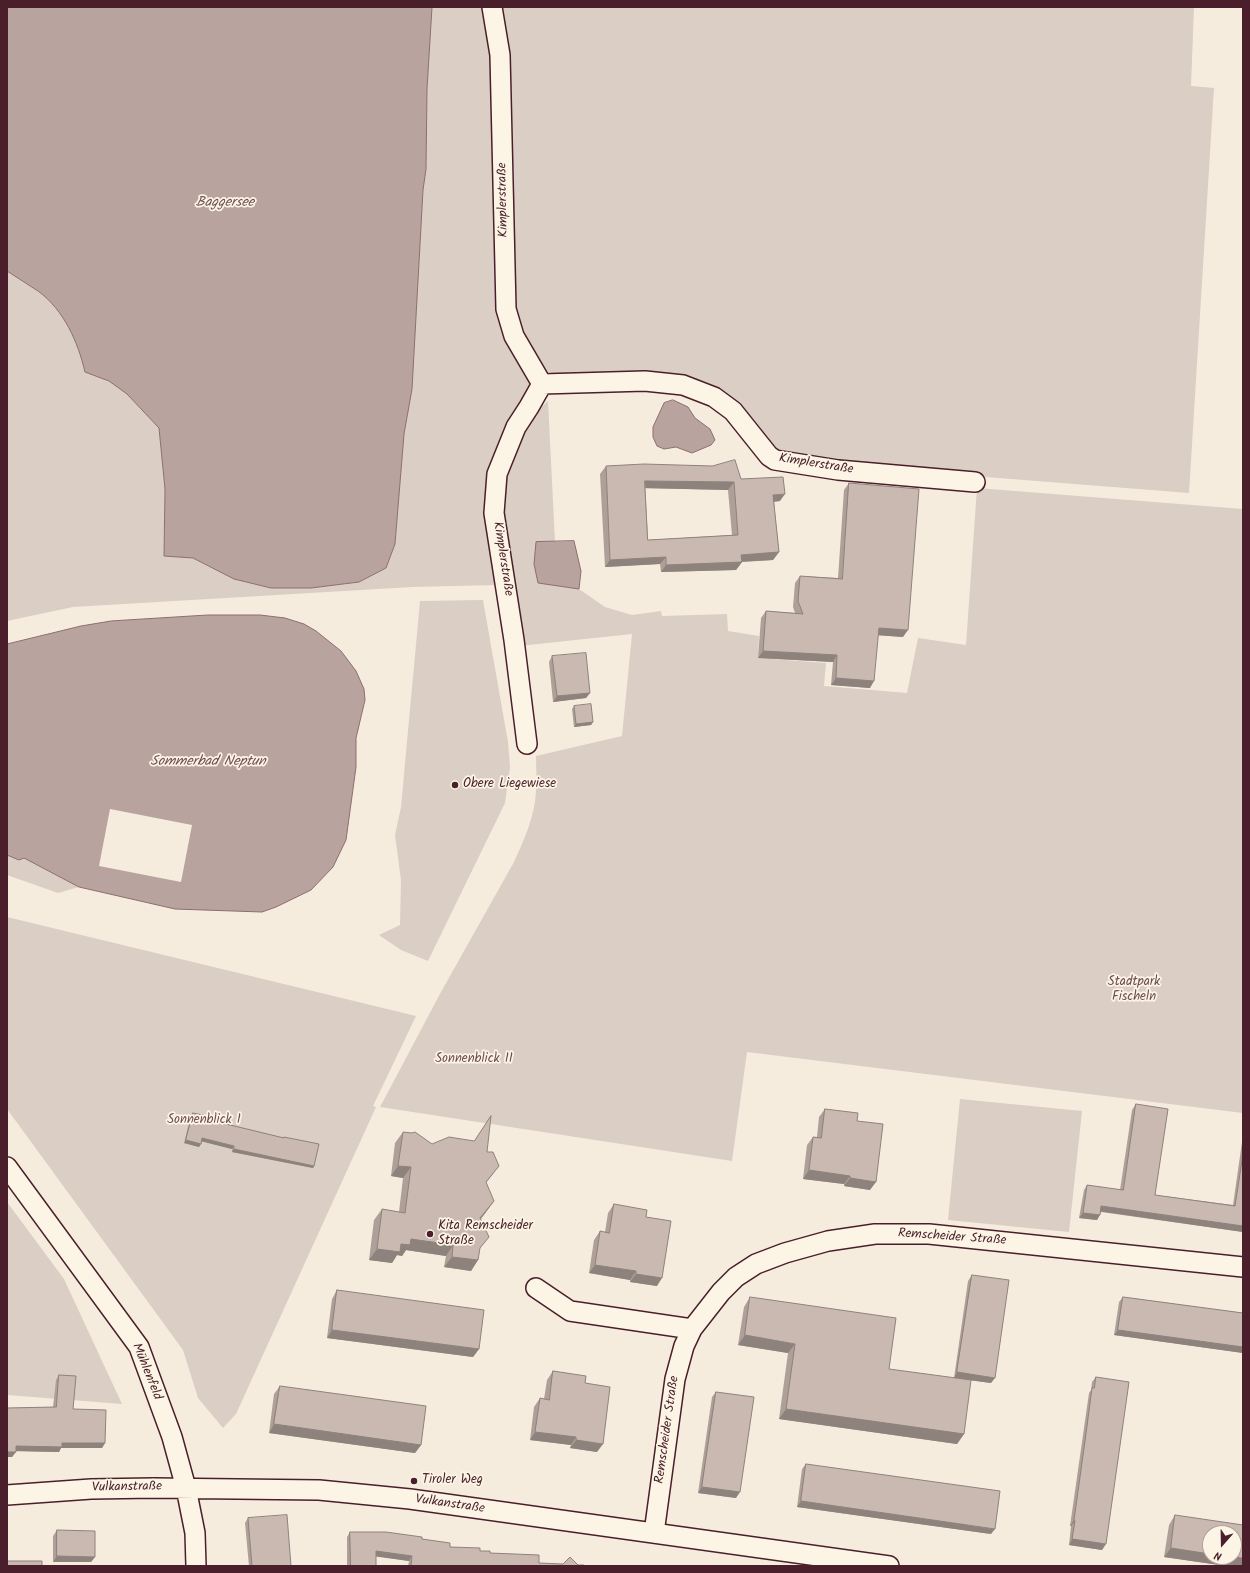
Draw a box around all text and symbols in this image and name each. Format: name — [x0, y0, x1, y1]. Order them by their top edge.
street label: Kimplerstraße — [496, 162, 512, 238]
water label: Baggersee — [196, 196, 254, 212]
street label: Kimplerstraße — [778, 451, 854, 479]
street label: Kimplerstraße — [488, 521, 516, 597]
water label: Sommerbad Neptun — [150, 755, 266, 771]
place label: Obere Liegewiese — [463, 777, 556, 793]
marker: Obere Liegewiese — [450, 780, 460, 790]
park label: Stadtpark Fischeln — [1108, 975, 1160, 1006]
park label: Sonnenblick II — [435, 1052, 513, 1068]
park label: Sonnenblick I — [167, 1113, 241, 1129]
place label: Kita Remscheider Straße — [438, 1219, 533, 1250]
street label: Remscheider Straße — [897, 1226, 1007, 1250]
marker: Kita Remscheider Straße — [425, 1229, 435, 1239]
street label: Mühlenfeld — [128, 1341, 164, 1403]
street label: Remscheider Straße — [653, 1375, 683, 1485]
place label: Tiroler Weg — [422, 1473, 483, 1489]
marker: Tiroler Weg — [409, 1476, 419, 1486]
street label: Vulkanstraße — [92, 1480, 162, 1496]
street label: Vulkanstraße — [414, 1492, 486, 1518]
north arrow — [1202, 1525, 1242, 1565]
text: N — [1212, 1546, 1225, 1565]

